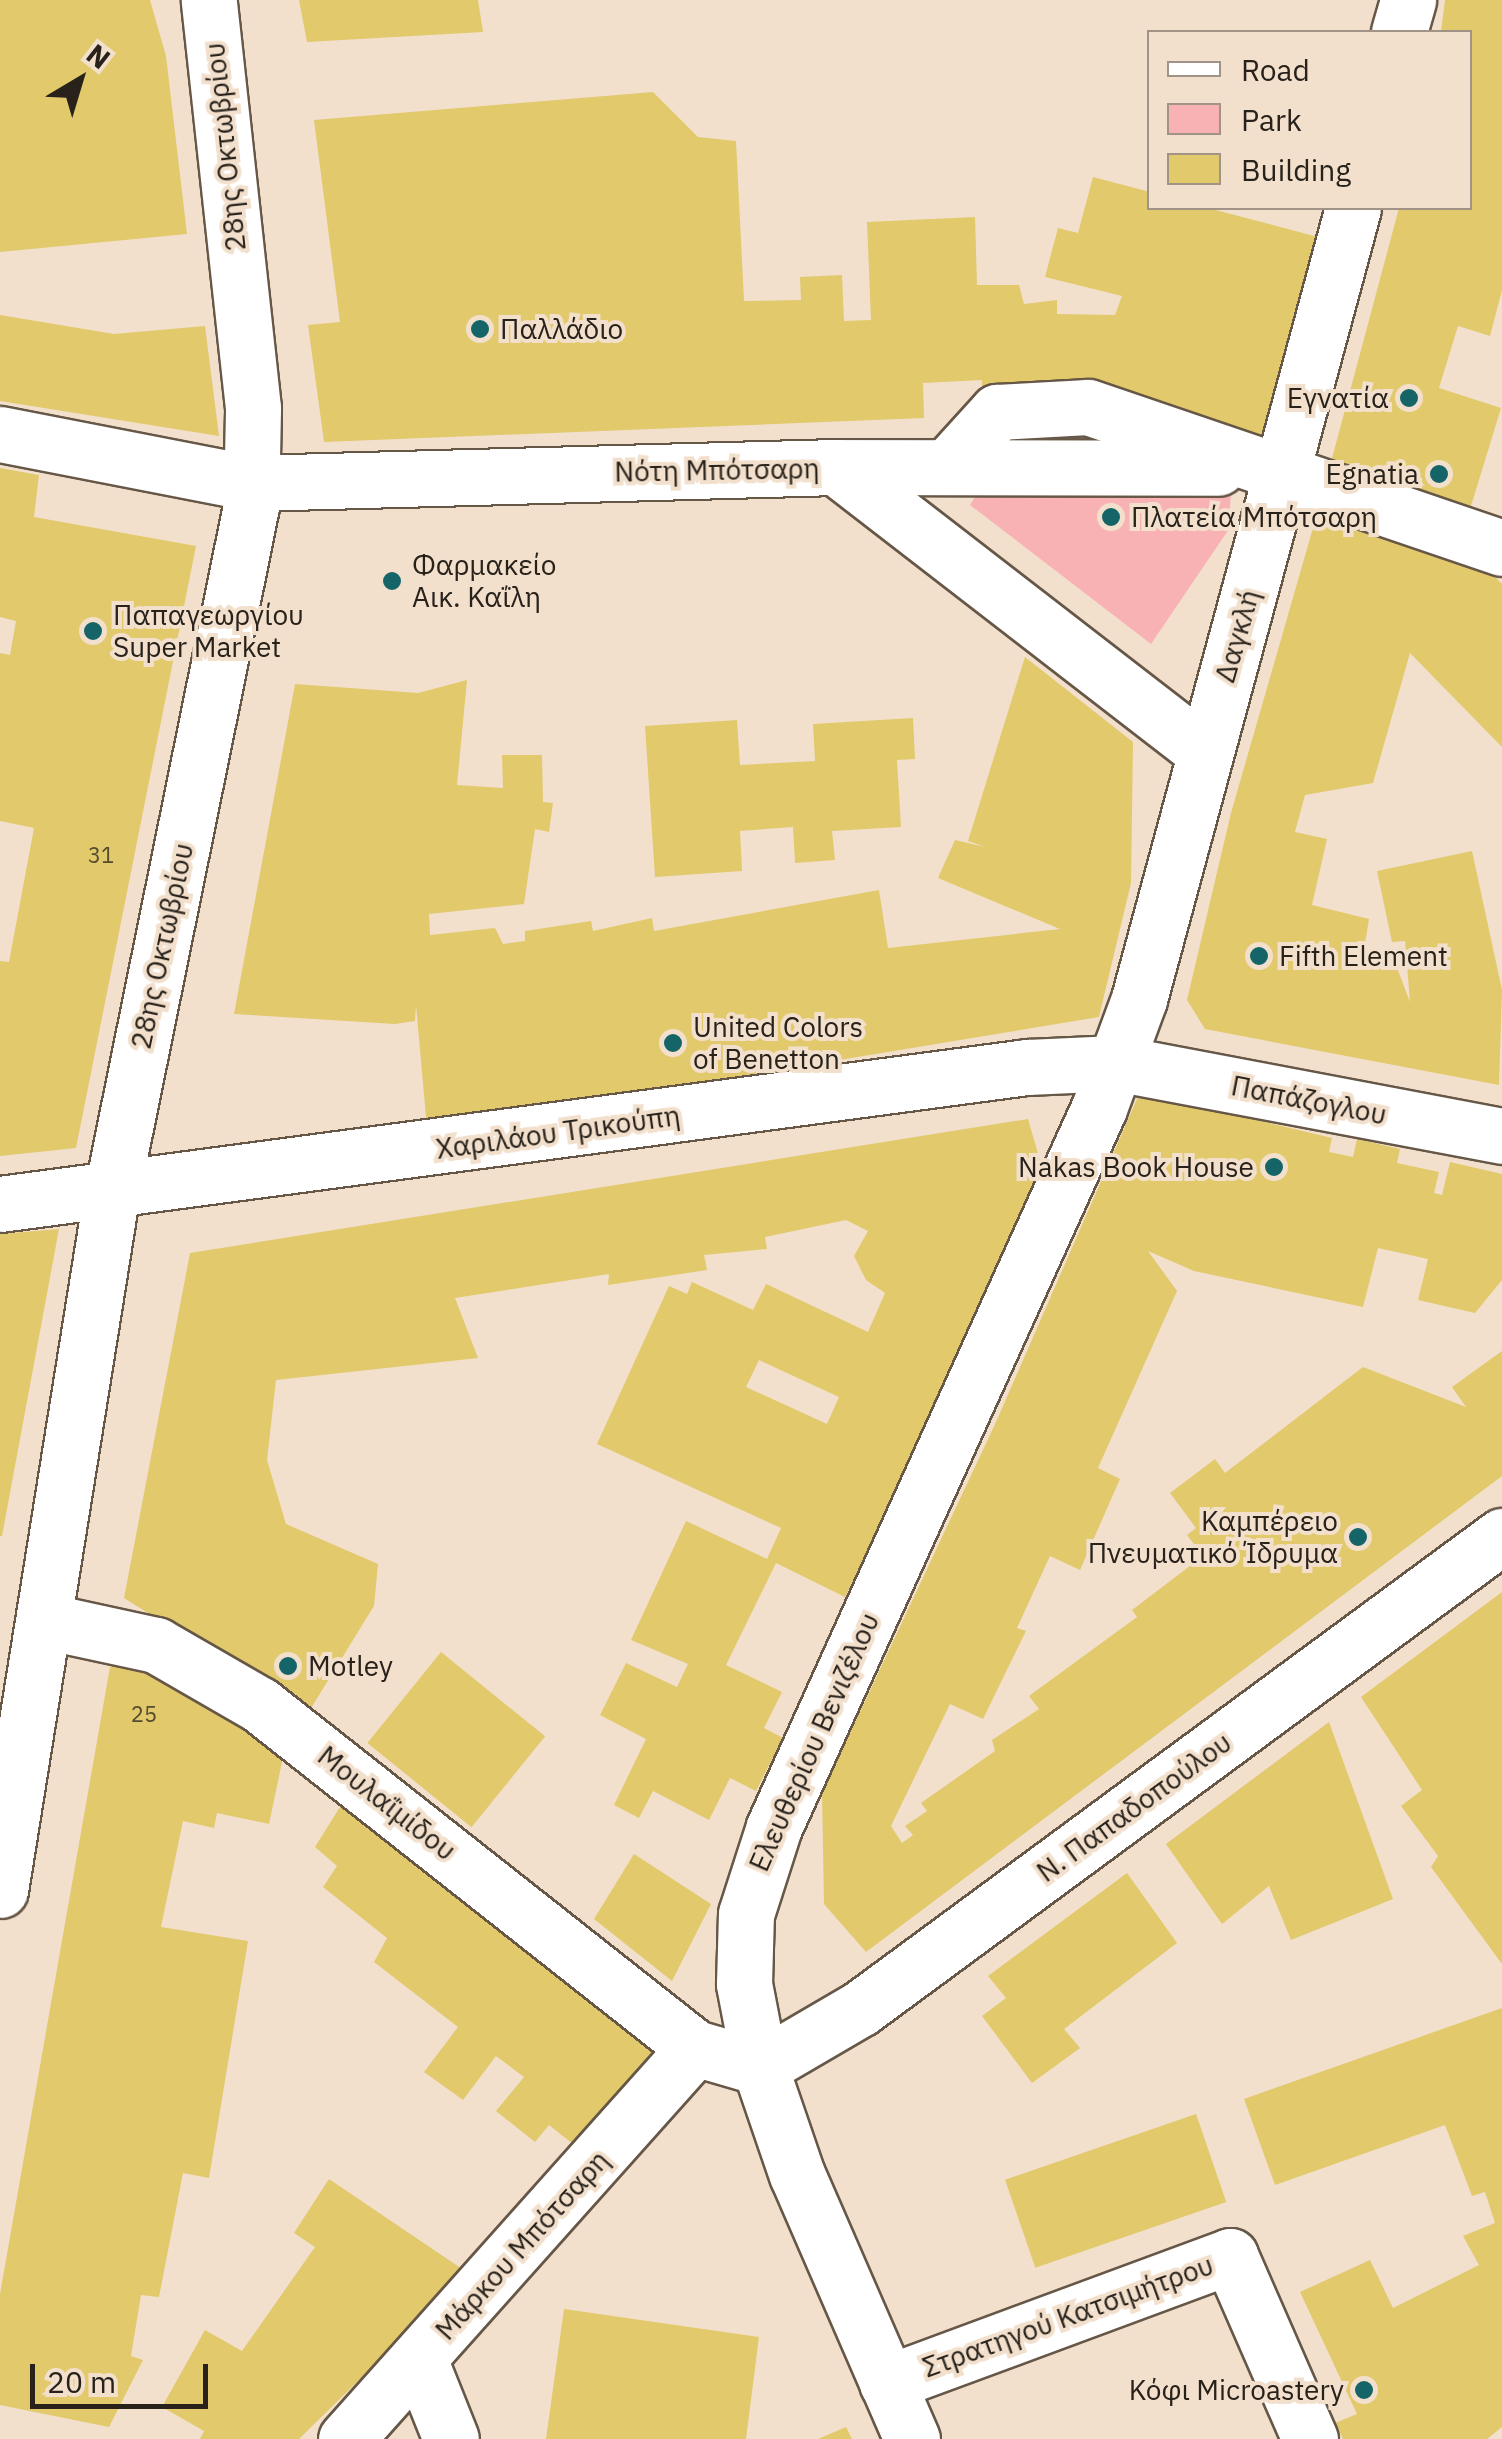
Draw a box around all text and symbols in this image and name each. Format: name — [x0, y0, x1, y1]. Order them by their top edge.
north arrow — [30, 30, 130, 130]
legend — [1147, 30, 1472, 210]
text: N — [79, 35, 118, 77]
street label: 28ης Οκτωβρίου — [197, 41, 253, 253]
text: Road — [1241, 50, 1310, 89]
text: Park — [1241, 100, 1302, 139]
text: Building — [1241, 150, 1351, 189]
place label: Παλλάδιο — [500, 312, 623, 346]
marker: Παλλάδιο — [469, 318, 491, 340]
place label: Εγνατία — [1287, 381, 1389, 415]
marker: Εγνατία — [1398, 387, 1420, 409]
street label: Νότη Μπότσαρη — [614, 451, 820, 489]
place label: Egnatia — [1325, 457, 1419, 491]
marker: Egnatia — [1428, 463, 1450, 485]
place label: Πλατεία Μπότσαρη — [1131, 500, 1377, 534]
marker: Πλατεία Μπότσαρη — [1100, 506, 1122, 528]
place label: Φαρμακείο Αικ. Καΐλη — [412, 548, 557, 614]
marker: Φαρμακείο Αικ. Καΐλη — [381, 570, 403, 592]
street label: Δαγκλή — [1208, 586, 1266, 686]
place label: Παπαγεωργίου Super Market — [113, 598, 304, 664]
marker: Παπαγεωργίου Super Market — [82, 620, 104, 642]
street label: 28ης Οκτωβρίου — [124, 840, 200, 1052]
house number: 31 — [88, 842, 114, 868]
place label: Fifth Element — [1279, 939, 1448, 973]
marker: Fifth Element — [1248, 945, 1270, 967]
place label: United Colors of Benetton — [693, 1010, 863, 1076]
marker: United Colors of Benetton — [662, 1032, 684, 1054]
street label: Παπάζογλου — [1228, 1068, 1390, 1132]
street label: Χαριλάου Τρικούπη — [434, 1098, 682, 1166]
place label: Nakas Book House — [1018, 1150, 1254, 1184]
marker: Nakas Book House — [1263, 1156, 1285, 1178]
place label: Καμπέρειο Πνευματικό Ίδρυμα — [1088, 1504, 1338, 1570]
marker: Καμπέρειο Πνευματικό Ίδρυμα — [1347, 1526, 1369, 1548]
street label: Ελευθερίου Βενιζέλου — [742, 1608, 886, 1876]
place label: Motley — [308, 1649, 393, 1683]
marker: Motley — [277, 1655, 299, 1677]
house number: 25 — [131, 1701, 157, 1727]
street label: Ν. Παπαδοπούλου — [1030, 1725, 1238, 1889]
street label: Μουλαΐμίδου — [311, 1739, 463, 1867]
street label: Μάρκου Μπότσαρη — [428, 2143, 616, 2347]
street label: Στρατηγού Κατσιμήτρου — [918, 2248, 1218, 2384]
scale bar — [35, 2344, 212, 2406]
text: 20 m — [47, 2362, 116, 2401]
place label: Κόφι Microastery — [1129, 2373, 1344, 2407]
marker: Κόφι Microastery — [1353, 2379, 1375, 2401]

